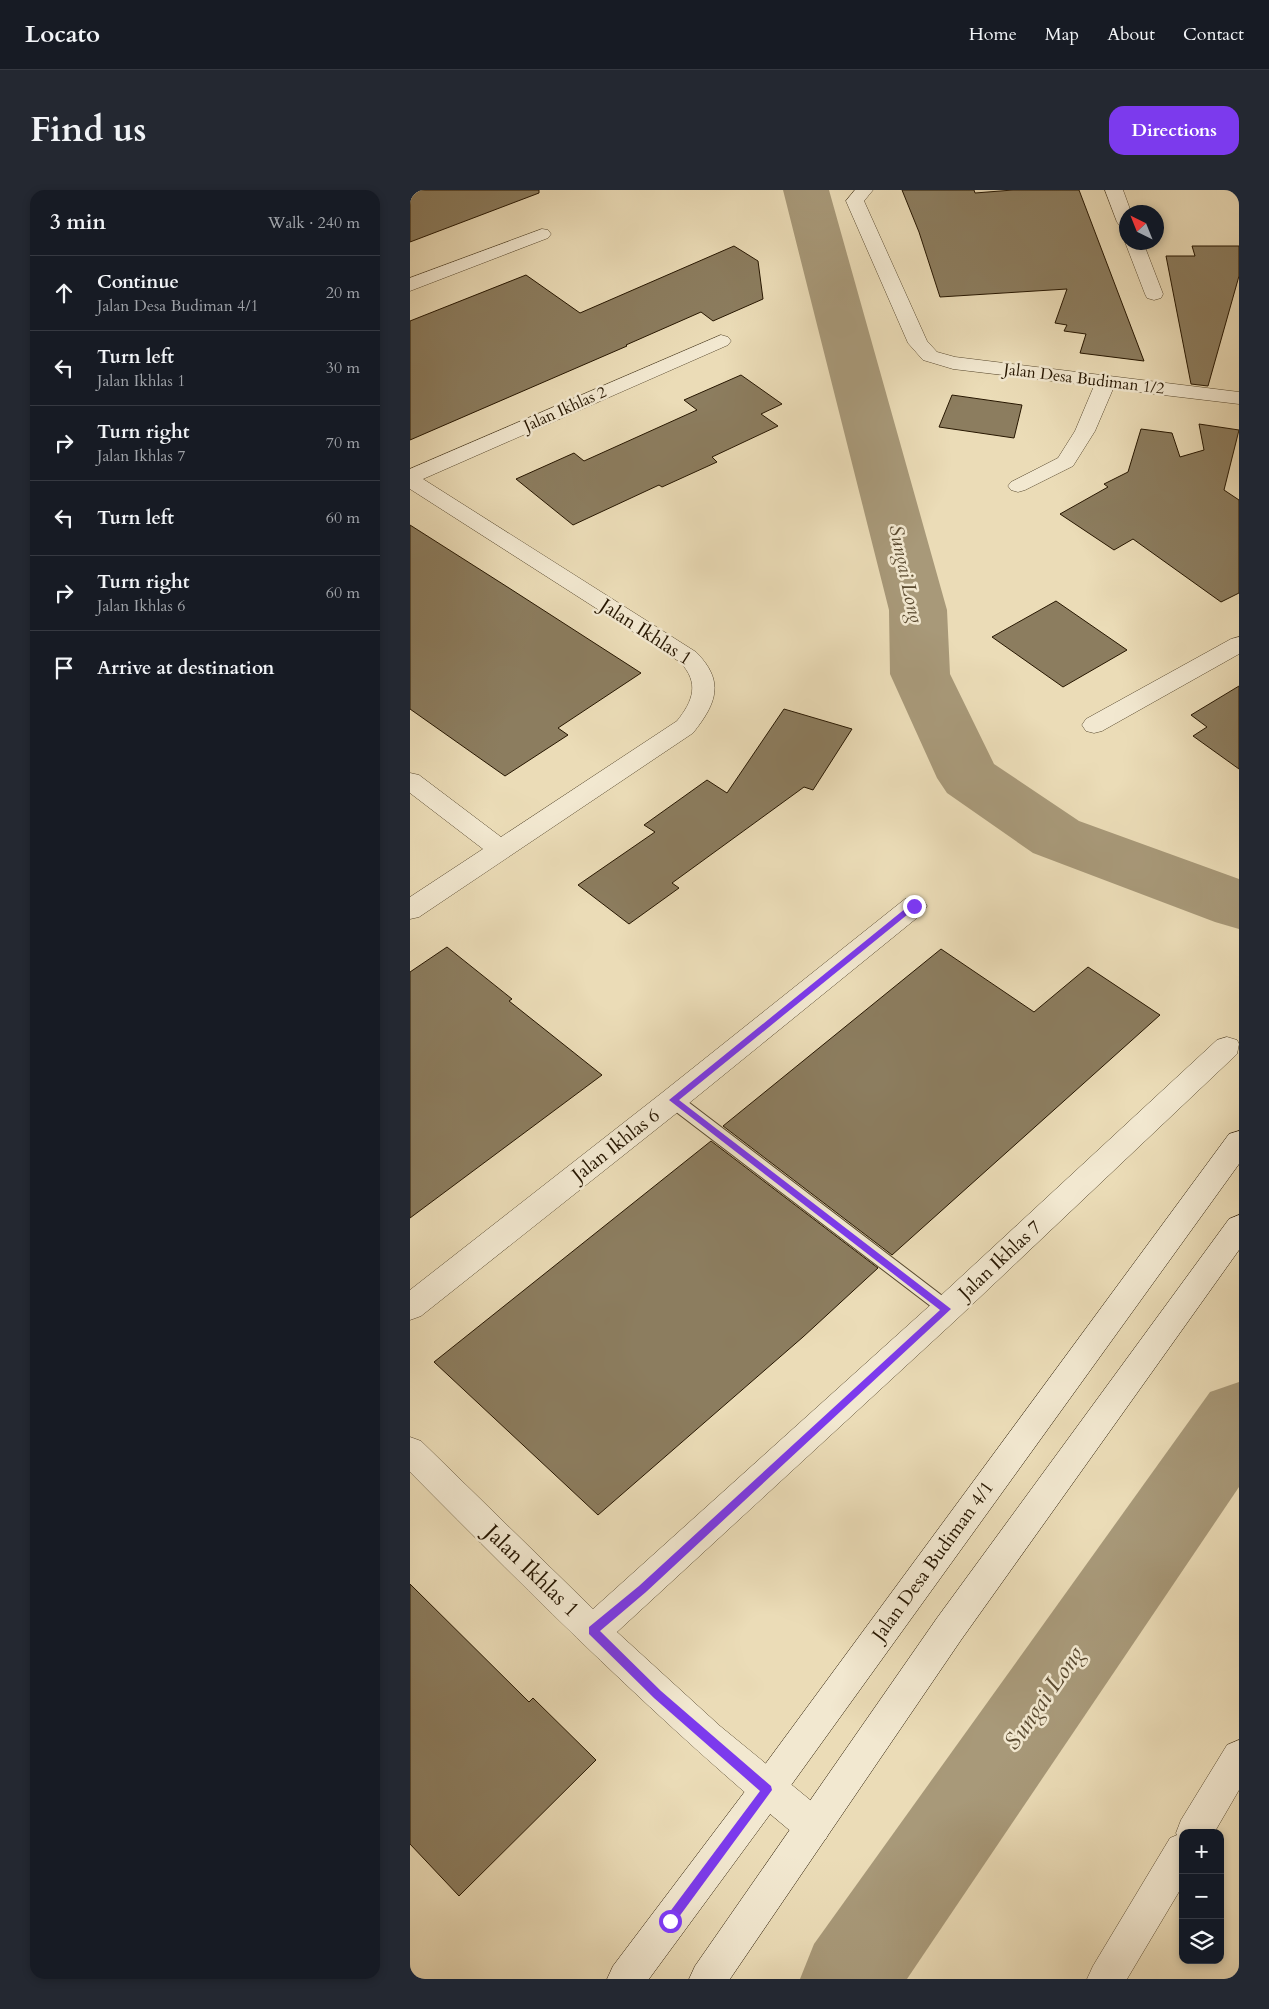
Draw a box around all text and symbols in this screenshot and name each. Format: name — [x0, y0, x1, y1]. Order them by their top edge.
text: Locato — [25, 18, 100, 51]
text: Home — [969, 22, 1017, 47]
text: Map — [1045, 22, 1079, 47]
text: About — [1107, 22, 1155, 47]
text: Contact — [1183, 22, 1244, 47]
text: Find us — [30, 106, 146, 154]
button: Directions — [1109, 106, 1239, 155]
north arrow — [1119, 205, 1164, 250]
text: 3 min — [50, 208, 106, 237]
text: Walk · 240 m — [268, 212, 360, 234]
text: Continue — [97, 269, 179, 295]
icon: ahead — [50, 279, 78, 307]
text: 20 m — [326, 282, 360, 304]
text: Jalan Desa Budiman 4/1 — [97, 295, 259, 317]
text: Turn left — [97, 344, 174, 370]
icon: left — [50, 354, 78, 382]
text: 30 m — [326, 357, 360, 379]
street label: Jalan Desa Budiman 1/2 — [1000, 358, 1166, 400]
text: Jalan Ikhlas 1 — [97, 370, 185, 392]
street label: Jalan Ikhlas 2 — [518, 381, 610, 438]
text: Turn right — [97, 419, 189, 445]
icon: right — [50, 429, 78, 457]
text: 70 m — [326, 432, 360, 454]
text: Jalan Ikhlas 7 — [97, 445, 185, 467]
icon: left — [50, 504, 78, 532]
text: Turn left — [97, 505, 174, 531]
text: 60 m — [326, 507, 360, 529]
water label: Sungai Long — [882, 522, 930, 626]
text: Turn right — [97, 569, 189, 595]
icon: right — [50, 579, 78, 607]
text: 60 m — [326, 582, 360, 604]
street label: Jalan Ikhlas 1 — [592, 591, 697, 671]
text: Jalan Ikhlas 6 — [97, 595, 185, 617]
icon: arrive — [50, 654, 78, 682]
text: Arrive at destination — [97, 655, 274, 681]
route end — [903, 895, 926, 918]
street label: Jalan Ikhlas 6 — [564, 1102, 665, 1189]
street label: Jalan Ikhlas 7 — [951, 1215, 1047, 1307]
street label: Jalan Desa Budiman 4/1 — [864, 1476, 1000, 1649]
street label: Jalan Ikhlas 1 — [476, 1516, 586, 1624]
water label: Sungai Long — [996, 1639, 1092, 1756]
map controls — [1179, 1829, 1224, 1964]
button: + — [1179, 1829, 1224, 1874]
button: − — [1179, 1874, 1224, 1919]
route start — [659, 1910, 682, 1933]
button: layers — [1179, 1919, 1224, 1964]

